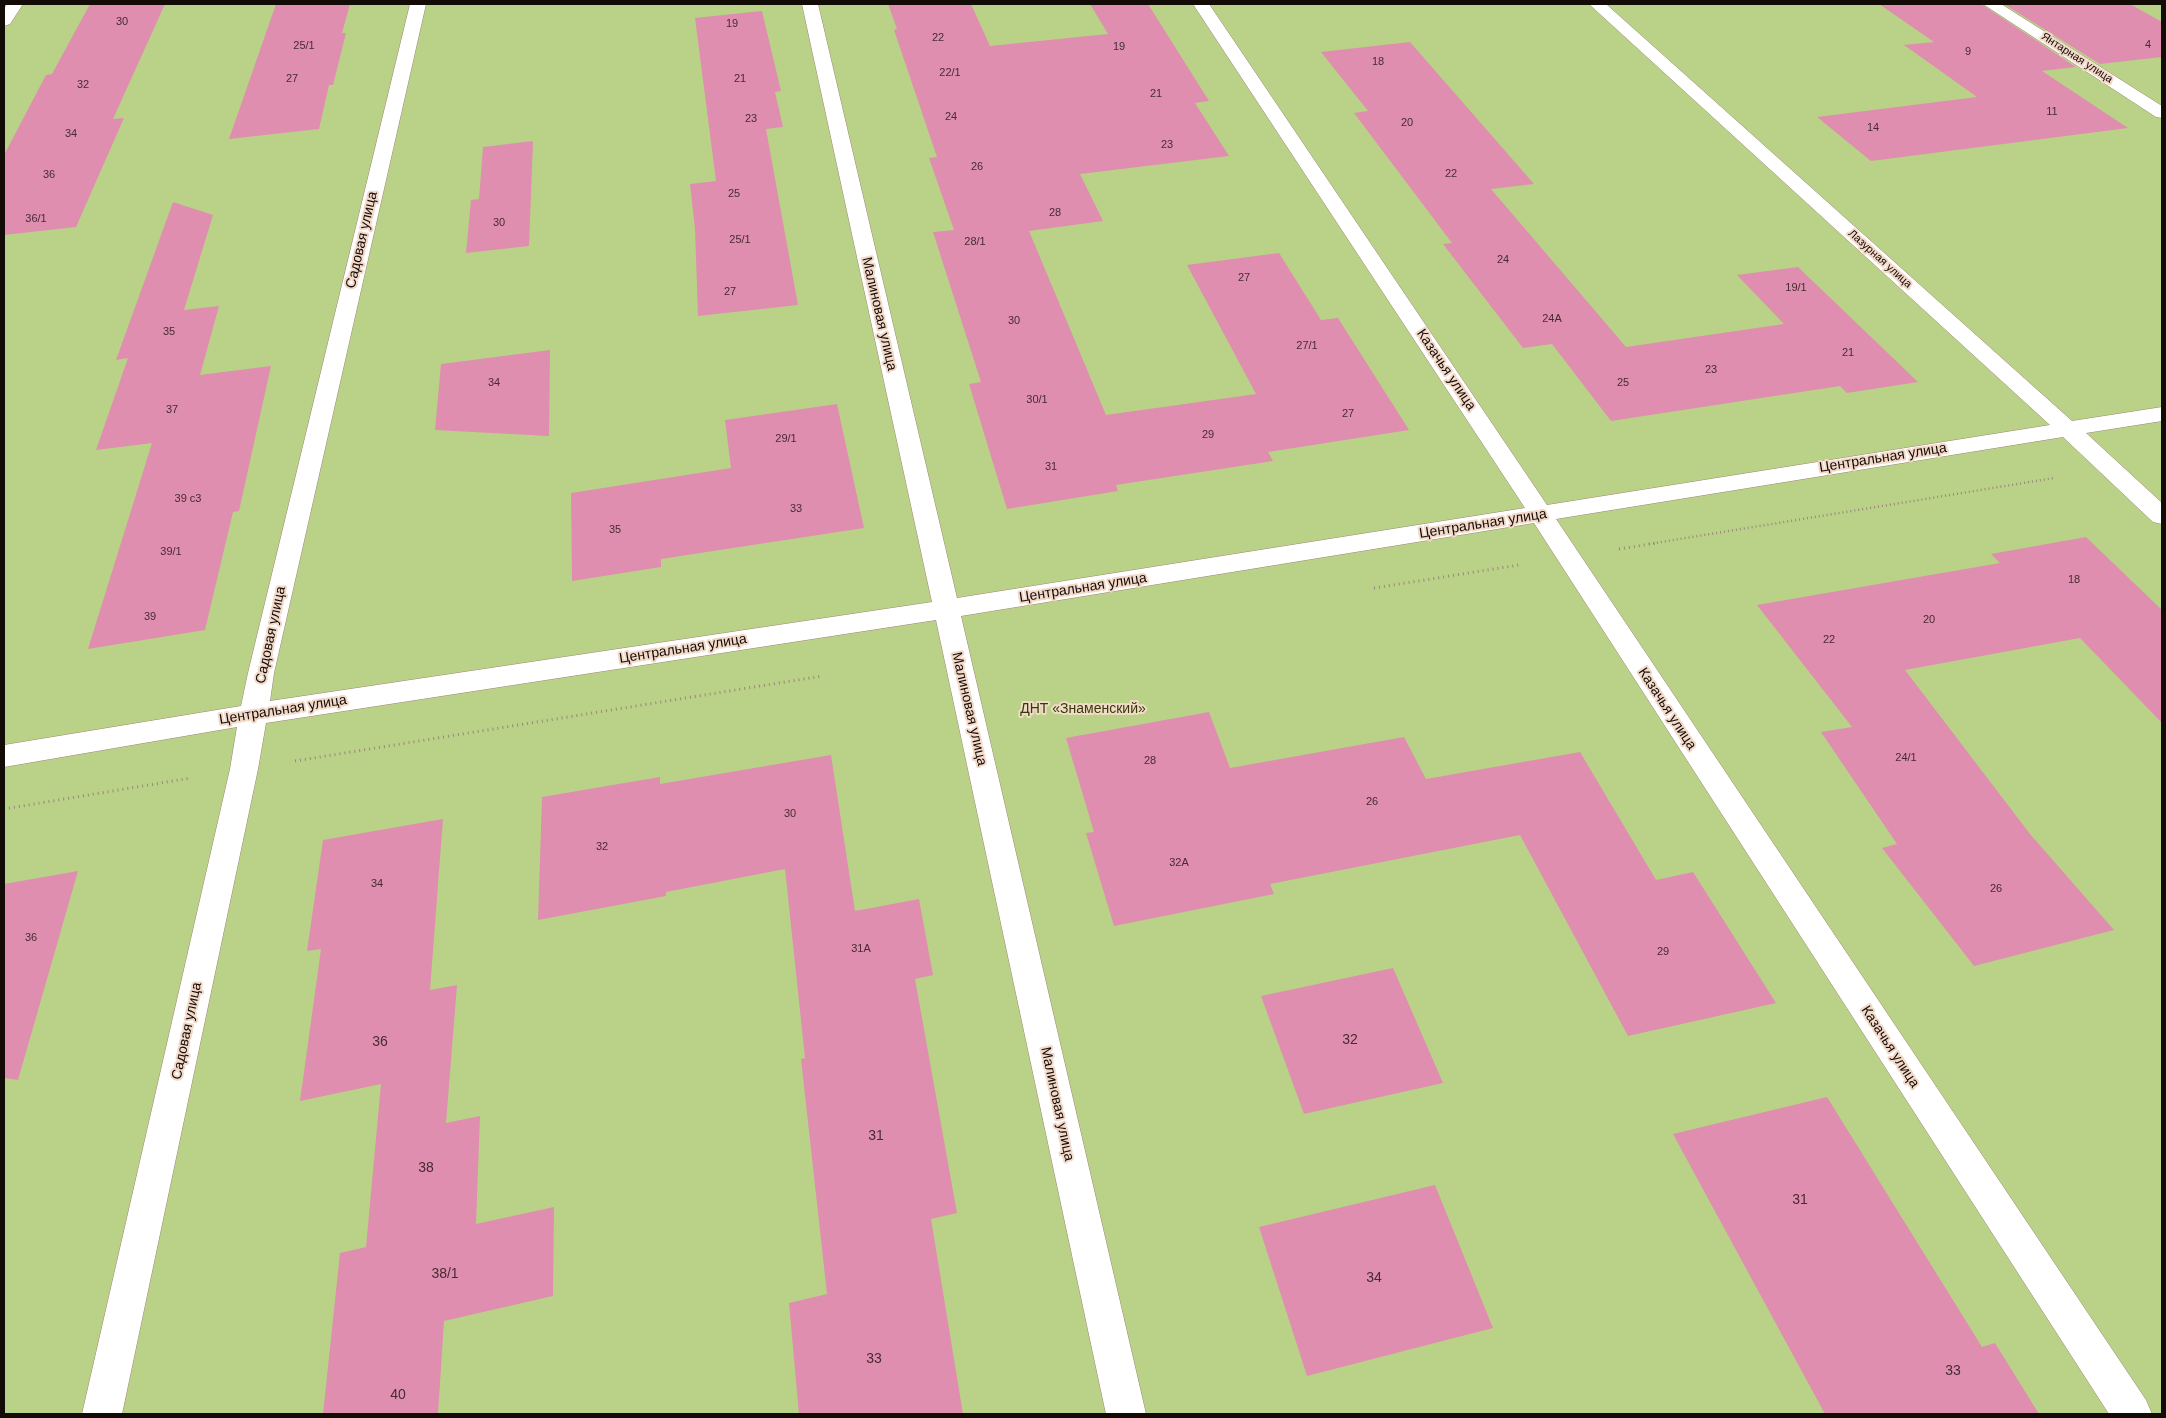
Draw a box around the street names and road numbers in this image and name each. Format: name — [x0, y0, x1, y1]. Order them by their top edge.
street label: Янтарная улица — [2039, 30, 2115, 86]
street label: Садовая улица — [343, 190, 381, 290]
street label: Лазурная улица — [1845, 227, 1915, 291]
street label: Малиновая улица — [858, 256, 900, 372]
street label: Казачья улица — [1413, 326, 1479, 414]
street label: Центральная улица — [1818, 440, 1948, 476]
street label: Центральная улица — [1418, 506, 1548, 542]
street label: Центральная улица — [1018, 570, 1148, 606]
street label: Садовая улица — [252, 585, 290, 685]
street label: Центральная улица — [618, 631, 748, 667]
street label: Малиновая улица — [948, 651, 990, 767]
street label: Казачья улица — [1634, 665, 1700, 753]
street label: Центральная улица — [218, 692, 348, 728]
street label: Садовая улица — [168, 981, 206, 1081]
street label: Казачья улица — [1857, 1003, 1923, 1091]
street label: Малиновая улица — [1037, 1045, 1077, 1163]

